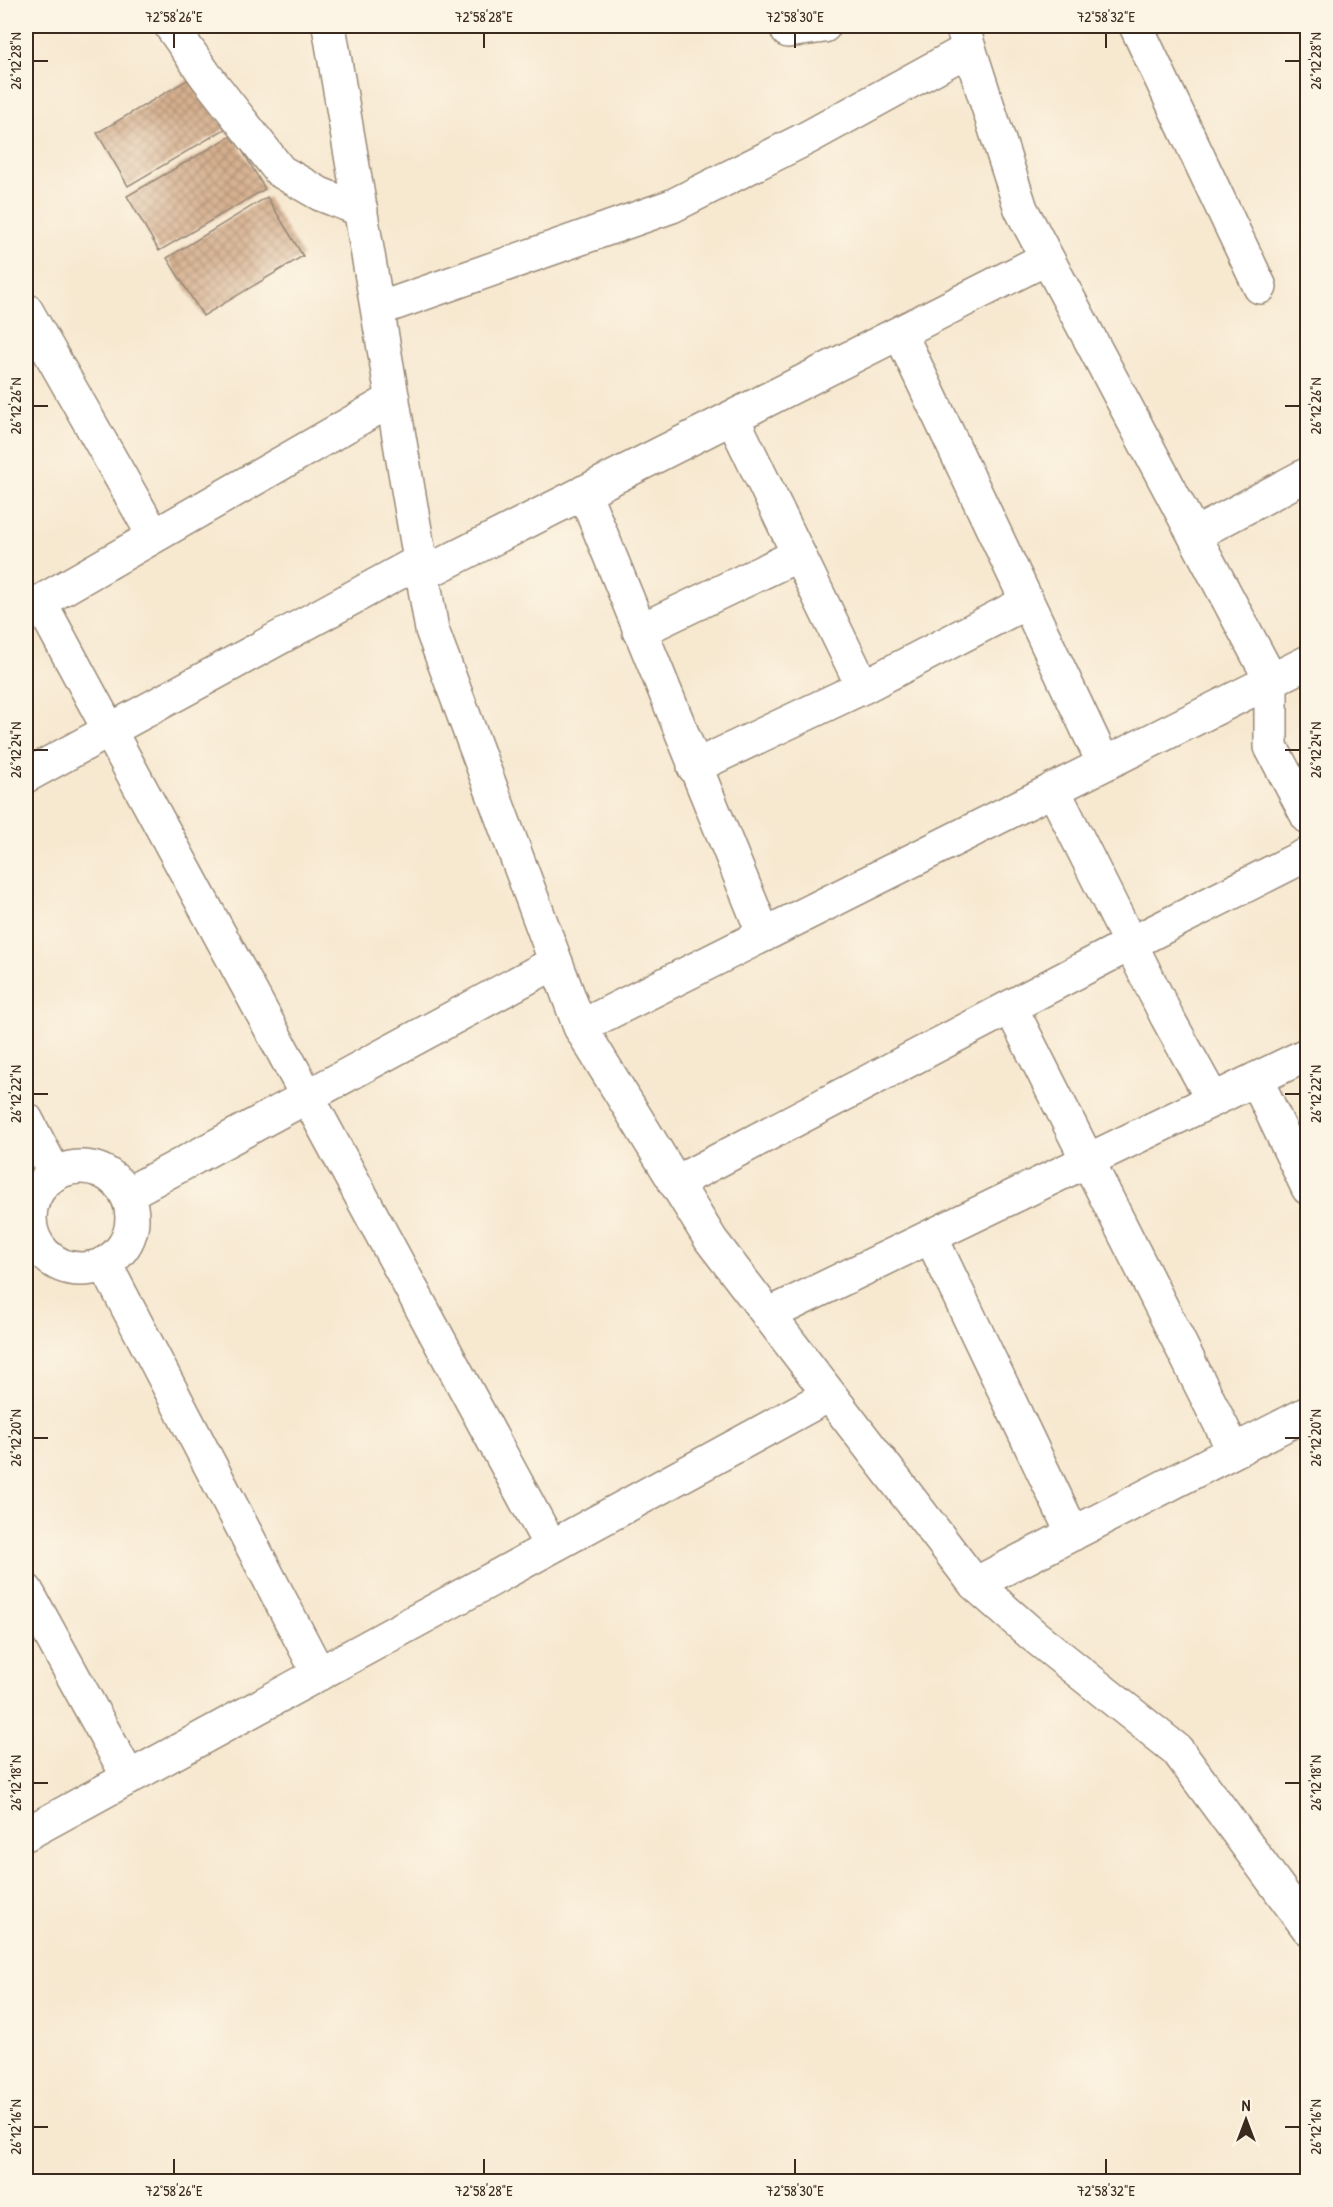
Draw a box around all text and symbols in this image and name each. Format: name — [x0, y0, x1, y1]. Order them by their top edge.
text: 72°58'26"E — [145, 6, 203, 27]
text: 72°58'28"E — [455, 6, 513, 27]
text: 72°58'30"E — [766, 6, 824, 27]
text: 72°58'32"E — [1077, 6, 1135, 27]
text: 26°12'28"N — [5, 32, 26, 90]
text: 26°12'28"N — [1305, 32, 1326, 90]
text: 26°12'26"N — [5, 378, 26, 434]
text: 26°12'26"N — [1305, 378, 1326, 434]
text: 26°12'24"N — [5, 722, 26, 778]
text: 26°12'24"N — [1305, 722, 1326, 778]
text: 26°12'22"N — [5, 1065, 26, 1123]
text: 26°12'22"N — [1305, 1065, 1326, 1123]
text: 26°12'20"N — [5, 1409, 26, 1467]
text: 26°12'20"N — [1305, 1409, 1326, 1467]
text: 26°12'18"N — [5, 1755, 26, 1811]
text: 26°12'18"N — [1305, 1755, 1326, 1811]
north arrow — [1216, 2090, 1276, 2150]
text: N — [1242, 2094, 1251, 2116]
text: 26°12'16"N — [5, 2099, 26, 2155]
text: 26°12'16"N — [1305, 2099, 1326, 2155]
text: 72°58'26"E — [145, 2180, 203, 2201]
text: 72°58'28"E — [455, 2180, 513, 2201]
text: 72°58'30"E — [766, 2180, 824, 2201]
text: 72°58'32"E — [1077, 2180, 1135, 2201]

